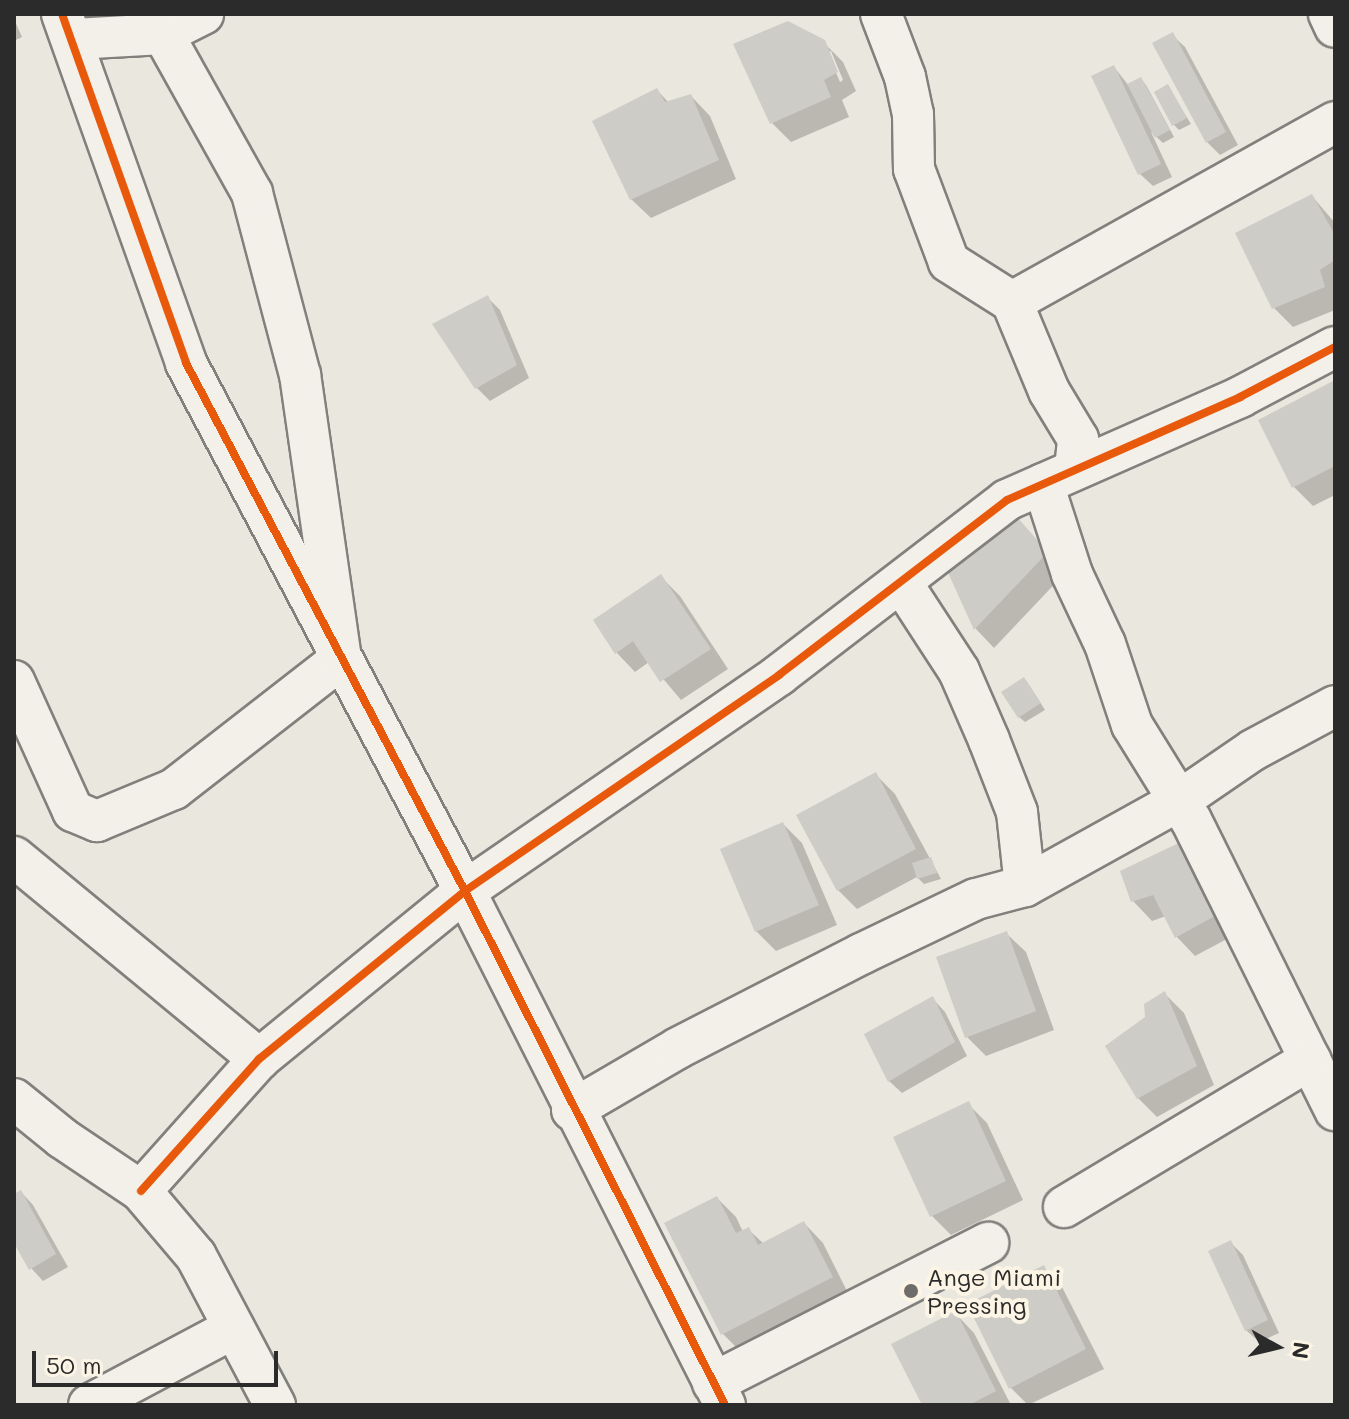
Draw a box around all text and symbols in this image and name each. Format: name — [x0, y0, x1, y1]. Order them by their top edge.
place label: Ange Miami Pressing — [927, 1263, 1061, 1319]
marker: Ange Miami Pressing — [902, 1282, 920, 1300]
north arrow — [1237, 1307, 1317, 1387]
scale bar — [36, 1335, 282, 1385]
text: N — [1286, 1340, 1317, 1361]
text: 50 m — [46, 1349, 102, 1380]

